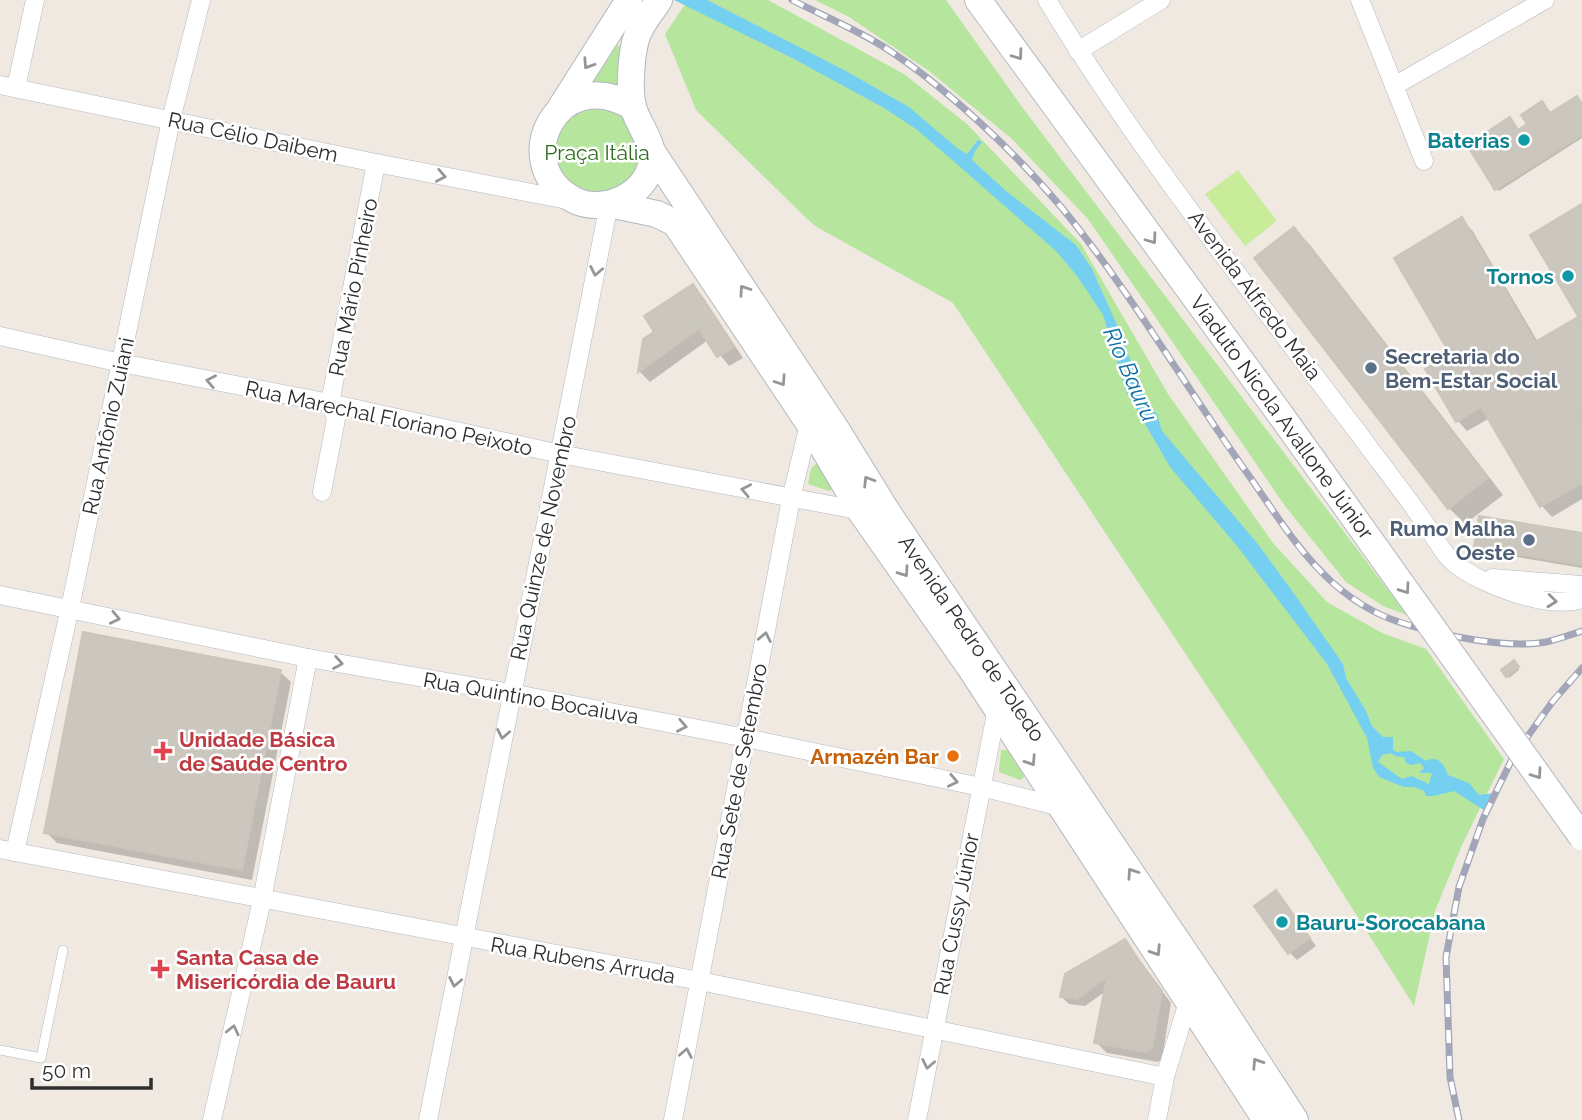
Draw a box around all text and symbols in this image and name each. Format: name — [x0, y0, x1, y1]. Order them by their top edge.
one-way arrow — [1010, 47, 1022, 60]
one-way arrow — [584, 56, 597, 69]
street label: Rua Célio Daibem — [166, 107, 340, 167]
place label: Baterias — [1427, 128, 1510, 153]
marker: Baterias — [1516, 132, 1532, 148]
park label: Praça Itália — [544, 140, 650, 165]
one-way arrow — [435, 167, 447, 182]
street label: Rua Mário Pinheiro — [323, 196, 383, 378]
street label: Avenida Alfredo Maia — [1183, 205, 1327, 385]
one-way arrow — [1144, 231, 1157, 244]
place label: Tornos — [1486, 264, 1554, 289]
one-way arrow — [589, 265, 604, 277]
marker: Tornos — [1560, 268, 1576, 284]
one-way arrow — [740, 285, 753, 298]
street label: Viaduto Nicola Avallone Júnior — [1185, 290, 1379, 544]
water label: Rio Bauru — [1098, 323, 1164, 425]
street label: Rua Antônio Zuiani — [77, 335, 139, 517]
place label: Secretaria do Bem-Estar Social — [1385, 344, 1558, 393]
marker: Secretaria do Bem-Estar Social — [1363, 360, 1379, 376]
one-way arrow — [772, 373, 785, 386]
one-way arrow — [205, 374, 217, 389]
street label: Rua Marechal Floriano Peixoto — [243, 375, 535, 461]
street label: Rua Quinze de Novembro — [505, 413, 581, 663]
one-way arrow — [864, 476, 877, 489]
one-way arrow — [740, 484, 752, 499]
place label: Rumo Malha Oeste — [1389, 516, 1515, 565]
street label: Avenida Pedro de Toledo — [894, 530, 1051, 746]
marker: Rumo Malha Oeste — [1521, 532, 1537, 548]
one-way arrow — [896, 564, 908, 577]
one-way arrow — [1397, 581, 1409, 594]
one-way arrow — [1547, 594, 1558, 609]
one-way arrow — [109, 609, 121, 624]
one-way arrow — [756, 631, 771, 643]
one-way arrow — [332, 655, 344, 670]
street label: Rua Sete de Setembro — [706, 661, 772, 881]
street label: Rua Quintino Bocaiuva — [421, 667, 641, 729]
one-way arrow — [676, 717, 688, 732]
place label: Unidade Básica de Saúde Centro — [179, 727, 348, 776]
one-way arrow — [496, 728, 511, 740]
marker: Unidade Básica de Saúde Centro — [153, 741, 173, 761]
place label: Armazén Bar — [810, 744, 939, 769]
marker: Armazén Bar — [945, 748, 961, 764]
one-way arrow — [1023, 753, 1035, 766]
one-way arrow — [1529, 766, 1541, 779]
one-way arrow — [947, 773, 959, 788]
street label: Rua Cussy Júnior — [928, 830, 984, 997]
one-way arrow — [1128, 868, 1140, 881]
place label: Bauru-Sorocabana — [1296, 910, 1486, 935]
marker: Bauru-Sorocabana — [1274, 914, 1290, 930]
street label: Rua Rubens Arruda — [489, 931, 677, 989]
one-way arrow — [1147, 944, 1160, 957]
place label: Santa Casa de Misericórdia de Bauru — [176, 945, 396, 994]
marker: Santa Casa de Misericórdia de Bauru — [150, 959, 170, 979]
one-way arrow — [448, 976, 463, 988]
one-way arrow — [224, 1024, 239, 1036]
scale bar — [32, 1046, 150, 1090]
one-way arrow — [677, 1047, 692, 1059]
one-way arrow — [1253, 1057, 1266, 1070]
text: 50 m — [42, 1058, 91, 1083]
one-way arrow — [921, 1058, 936, 1070]

